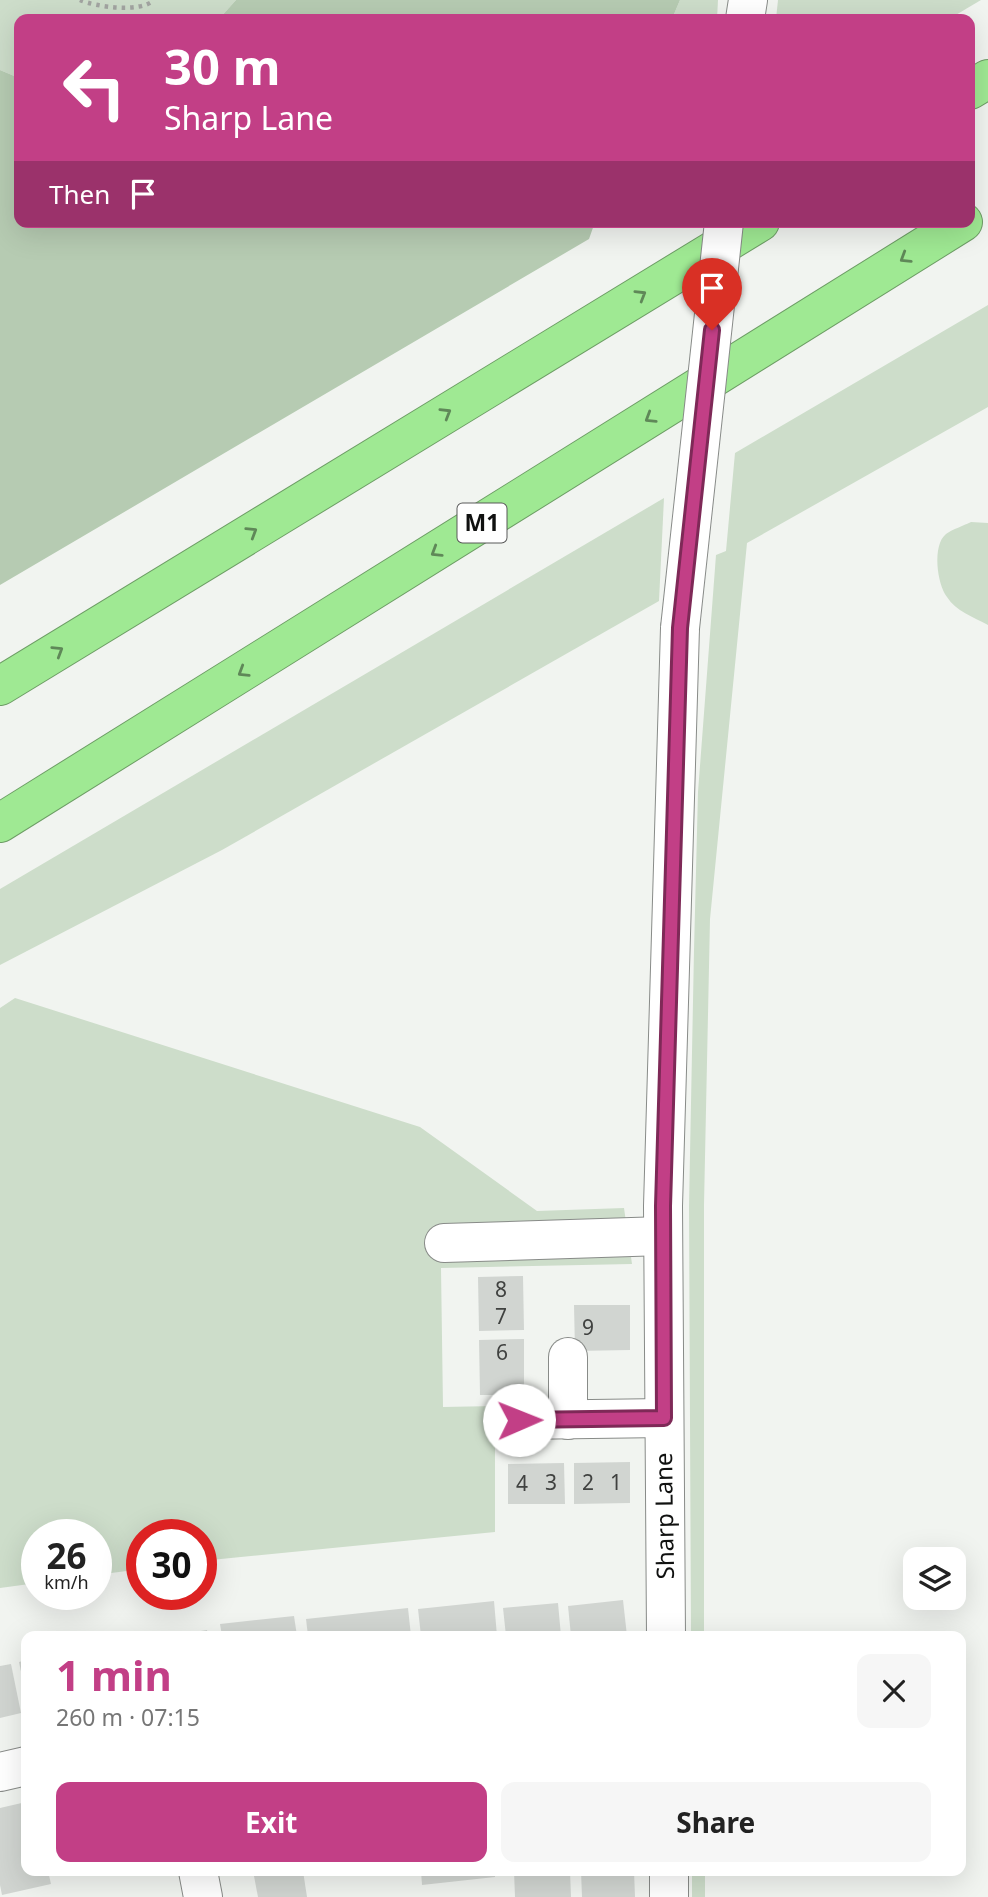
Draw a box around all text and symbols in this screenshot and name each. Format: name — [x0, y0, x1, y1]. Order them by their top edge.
text: 30 m — [164, 33, 281, 99]
icon: left — [49, 42, 140, 133]
text: Sharp Lane — [164, 96, 333, 139]
icon: arrive — [124, 175, 162, 213]
text: Then — [49, 176, 110, 212]
one-way arrow — [899, 250, 912, 263]
pin — [682, 258, 742, 330]
icon: arrive — [693, 269, 731, 307]
one-way arrow — [633, 290, 646, 303]
one-way arrow — [439, 408, 452, 421]
one-way arrow — [644, 410, 657, 423]
road number: M1 — [458, 503, 506, 542]
one-way arrow — [245, 527, 258, 540]
one-way arrow — [431, 543, 444, 556]
one-way arrow — [51, 646, 64, 659]
one-way arrow — [237, 664, 250, 677]
house number: 8 — [495, 1275, 507, 1303]
house number: 7 — [495, 1302, 507, 1330]
house number: 9 — [582, 1313, 594, 1341]
house number: 6 — [496, 1338, 508, 1366]
position arrow — [482, 1383, 556, 1457]
street label: Sharp Lane — [646, 1452, 681, 1580]
house number: 3 — [545, 1468, 557, 1496]
house number: 2 — [582, 1468, 594, 1496]
house number: 1 — [610, 1468, 622, 1496]
house number: 4 — [516, 1469, 528, 1497]
speed limit sign: 30 — [126, 1519, 217, 1610]
text: 26 — [46, 1532, 87, 1579]
map controls — [903, 1547, 966, 1610]
button: layers — [903, 1547, 966, 1610]
text: km/h — [44, 1570, 89, 1594]
text: 1 min — [56, 1646, 172, 1703]
button: close — [857, 1654, 931, 1728]
text: 260 m · 07:15 — [56, 1701, 200, 1733]
button: Exit — [56, 1782, 487, 1862]
button: Share — [501, 1782, 931, 1862]

